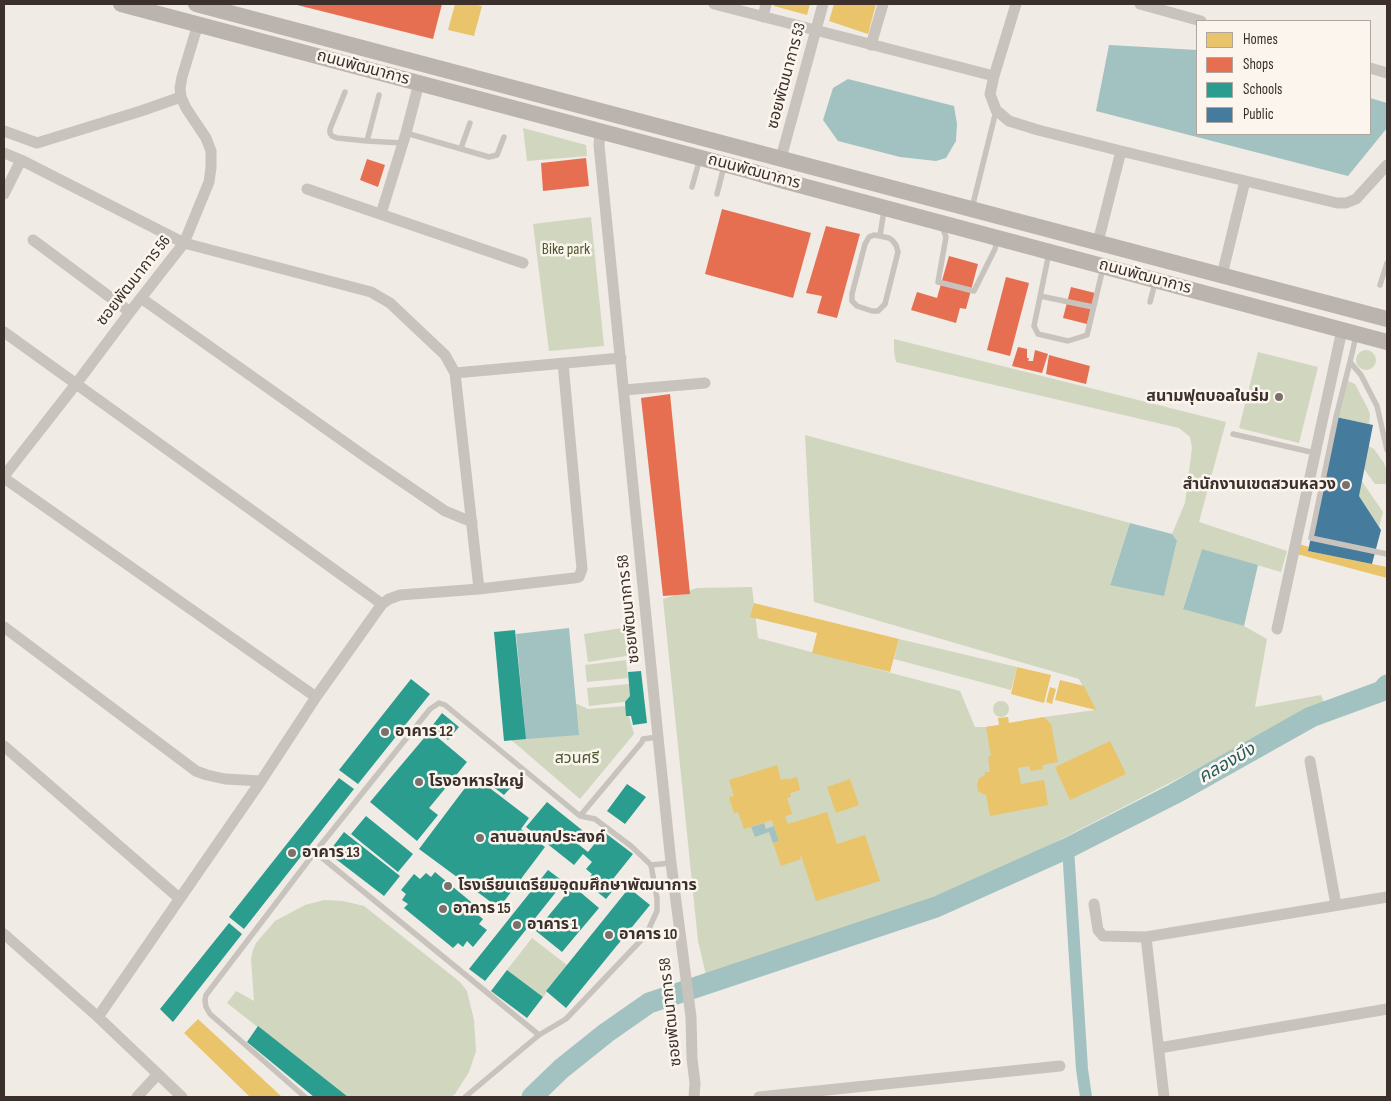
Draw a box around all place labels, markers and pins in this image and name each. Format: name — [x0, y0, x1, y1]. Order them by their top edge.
place label: สนามฟุตบอลในร่ม — [1146, 387, 1269, 407]
marker: สนามฟุตบอลในร่ม — [1273, 391, 1285, 403]
place label: สำนักงานเขตสวนหลวง — [1183, 475, 1336, 495]
marker: สำนักงานเขตสวนหลวง — [1340, 479, 1352, 491]
place label: อาคาร 12 — [395, 722, 453, 742]
marker: อาคาร 12 — [379, 726, 391, 738]
place label: โรงอาหารใหญ่ — [429, 772, 524, 792]
marker: โรงอาหารใหญ่ — [413, 776, 425, 788]
place label: ลานอเนกประสงค์ — [490, 828, 605, 848]
marker: ลานอเนกประสงค์ — [474, 832, 486, 844]
place label: อาคาร 13 — [302, 843, 360, 863]
marker: อาคาร 13 — [286, 847, 298, 859]
place label: โรงเรียนเตรียมอุดมศึกษาพัฒนาการ — [458, 876, 697, 896]
marker: โรงเรียนเตรียมอุดมศึกษาพัฒนาการ — [442, 880, 454, 892]
place label: อาคาร 15 — [453, 899, 511, 919]
marker: อาคาร 15 — [437, 903, 449, 915]
place label: อาคาร 1 — [527, 915, 578, 935]
marker: อาคาร 1 — [511, 919, 523, 931]
place label: อาคาร 10 — [619, 925, 677, 945]
marker: อาคาร 10 — [603, 929, 615, 941]

